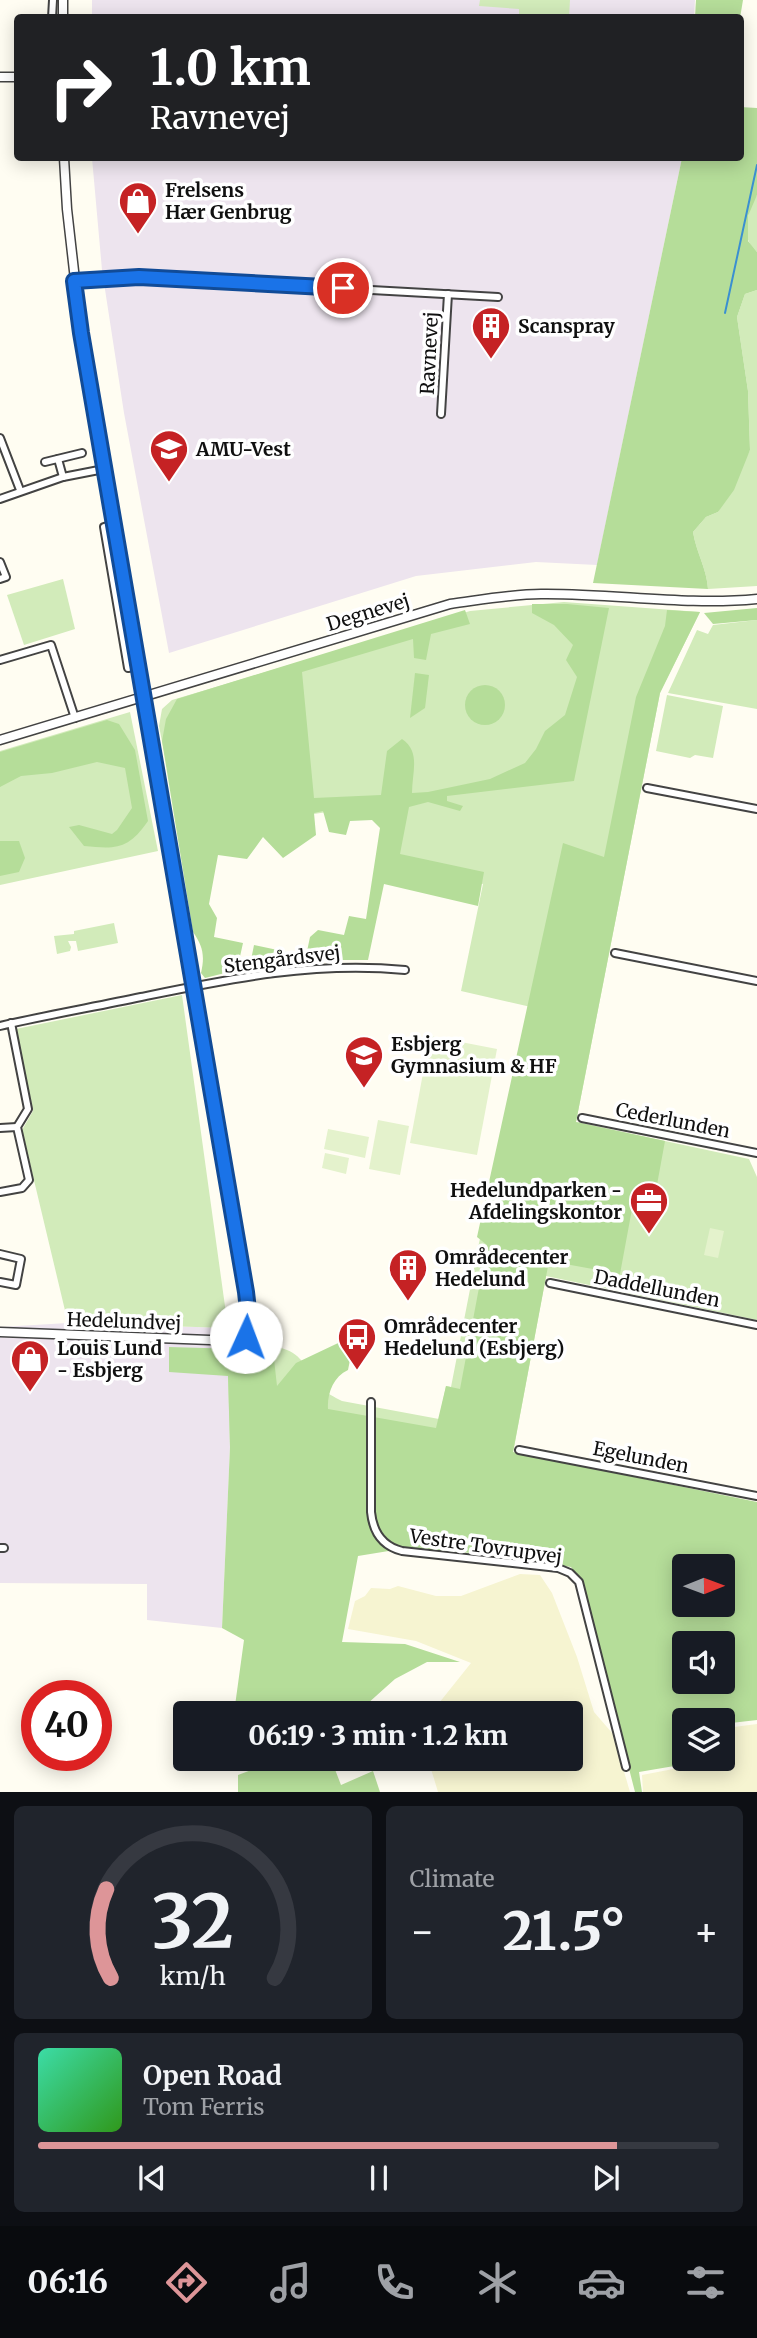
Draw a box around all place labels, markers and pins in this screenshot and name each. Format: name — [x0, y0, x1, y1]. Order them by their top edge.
place label: Frelsens Hær Genbrug — [165, 178, 292, 224]
shop icon: Frelsens Hær Genbrug — [117, 180, 159, 235]
pin — [313, 258, 373, 318]
building icon: Scanspray — [470, 305, 512, 360]
place label: Scanspray — [518, 314, 616, 338]
school or university icon: AMU-Vest — [148, 428, 190, 483]
place label: AMU-Vest — [195, 437, 291, 461]
place label: Esbjerg Gymnasium & HF — [391, 1032, 557, 1078]
school or university icon: Esbjerg Gymnasium & HF — [343, 1034, 385, 1089]
place label: Hedelundparken - Afdelingskontor — [450, 1178, 622, 1224]
office icon: Hedelundparken - Afdelingskontor — [628, 1180, 670, 1235]
place label: Områdecenter Hedelund — [435, 1245, 569, 1291]
building icon: Områdecenter Hedelund — [387, 1247, 429, 1302]
place label: Områdecenter Hedelund (Esbjerg) — [384, 1314, 564, 1360]
bus stop icon: Områdecenter Hedelund (Esbjerg) — [336, 1316, 378, 1371]
place label: Louis Lund - Esbjerg — [57, 1336, 163, 1382]
shop icon: Louis Lund - Esbjerg — [9, 1338, 51, 1393]

